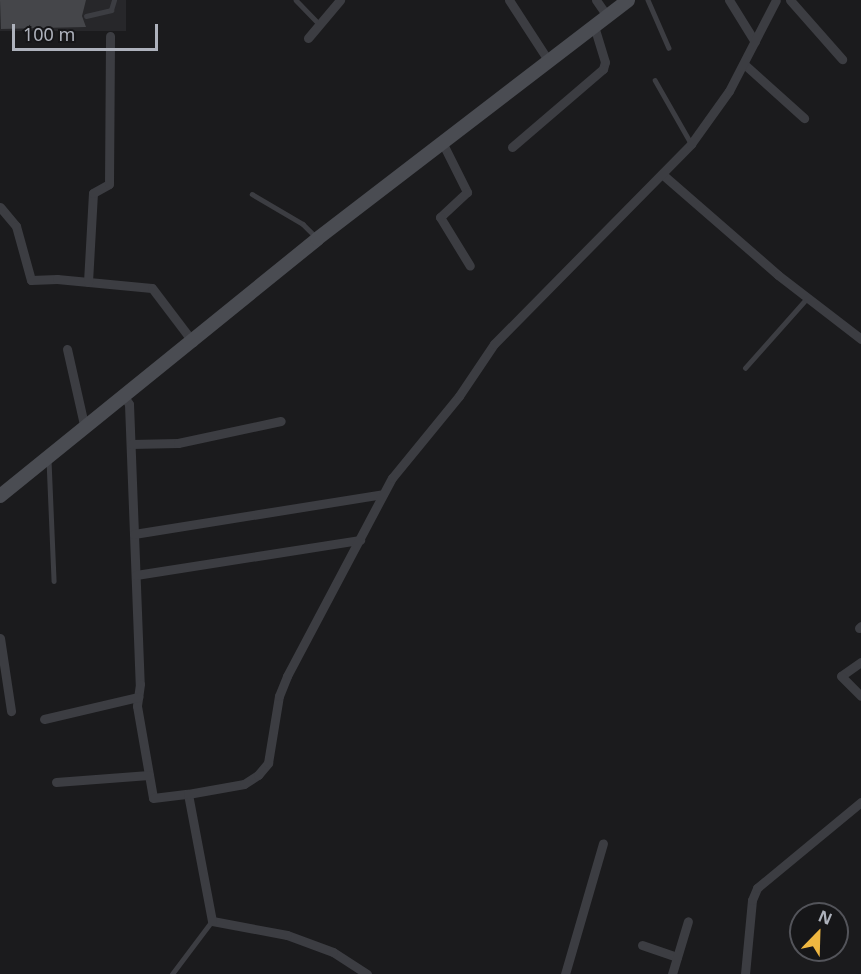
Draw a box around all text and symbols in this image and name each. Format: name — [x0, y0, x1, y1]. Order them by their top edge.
scale bar — [15, 12, 160, 50]
text: 100 m — [23, 22, 75, 46]
north arrow — [789, 902, 849, 962]
text: N — [815, 905, 836, 930]

